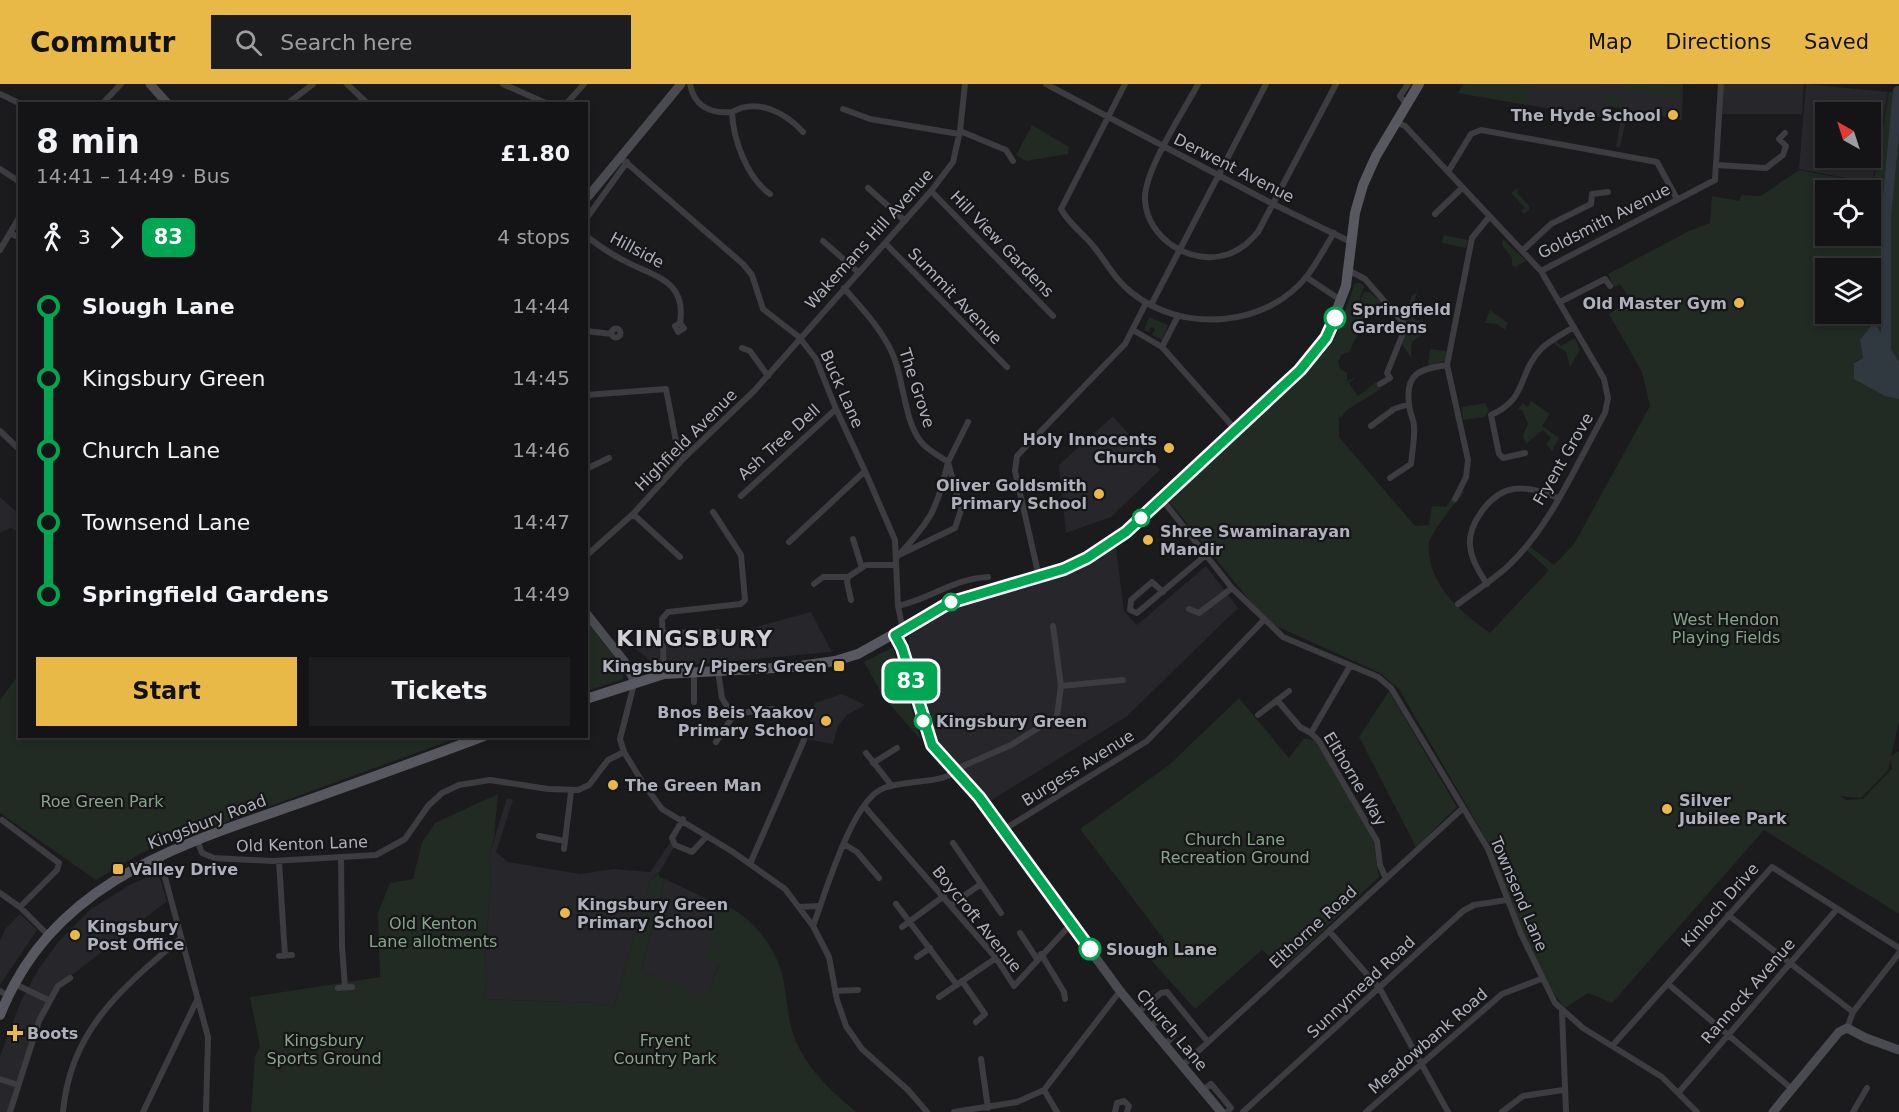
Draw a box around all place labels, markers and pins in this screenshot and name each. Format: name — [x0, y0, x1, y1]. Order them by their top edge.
place label: The Hyde School — [1511, 106, 1661, 125]
marker: The Hyde School — [1666, 108, 1680, 122]
place label: Old Master Gym — [1582, 294, 1727, 313]
marker: Old Master Gym — [1732, 296, 1746, 310]
place label: Springfield Gardens — [1352, 300, 1451, 337]
marker: Springfield Gardens — [1324, 307, 1346, 329]
place label: Holy Innocents Church — [1023, 430, 1157, 467]
marker: Holy Innocents Church — [1162, 441, 1176, 455]
place label: Oliver Goldsmith Primary School — [936, 476, 1087, 513]
marker: Oliver Goldsmith Primary School — [1092, 487, 1106, 501]
unlabelled marker — [1132, 509, 1150, 527]
place label: Shree Swaminarayan Mandir — [1160, 522, 1350, 559]
marker: Shree Swaminarayan Mandir — [1141, 533, 1155, 547]
unlabelled marker — [942, 593, 960, 611]
place label: Kingsbury / Pipers Green — [602, 657, 827, 676]
marker: Kingsbury / Pipers Green — [832, 659, 846, 673]
place label: Bnos Beis Yaakov Primary School — [657, 703, 815, 740]
marker: Kingsbury Green — [914, 712, 932, 730]
place label: Kingsbury Green — [936, 712, 1087, 731]
marker: Bnos Beis Yaakov Primary School — [819, 714, 833, 728]
place label: The Green Man — [625, 776, 762, 795]
marker: The Green Man — [606, 778, 620, 792]
place label: Silver Jubilee Park — [1678, 791, 1787, 828]
marker: Silver Jubilee Park — [1660, 802, 1674, 816]
place label: Valley Drive — [130, 860, 238, 879]
marker: Valley Drive — [111, 862, 125, 876]
place label: Kingsbury Green Primary School — [577, 895, 728, 932]
marker: Kingsbury Green Primary School — [558, 906, 572, 920]
place label: Kingsbury Post Office — [87, 917, 184, 954]
marker: Kingsbury Post Office — [68, 928, 82, 942]
marker: Slough Lane — [1079, 938, 1101, 960]
place label: Slough Lane — [1106, 940, 1217, 959]
place label: Boots — [27, 1024, 78, 1043]
marker: Boots — [8, 1026, 22, 1040]

